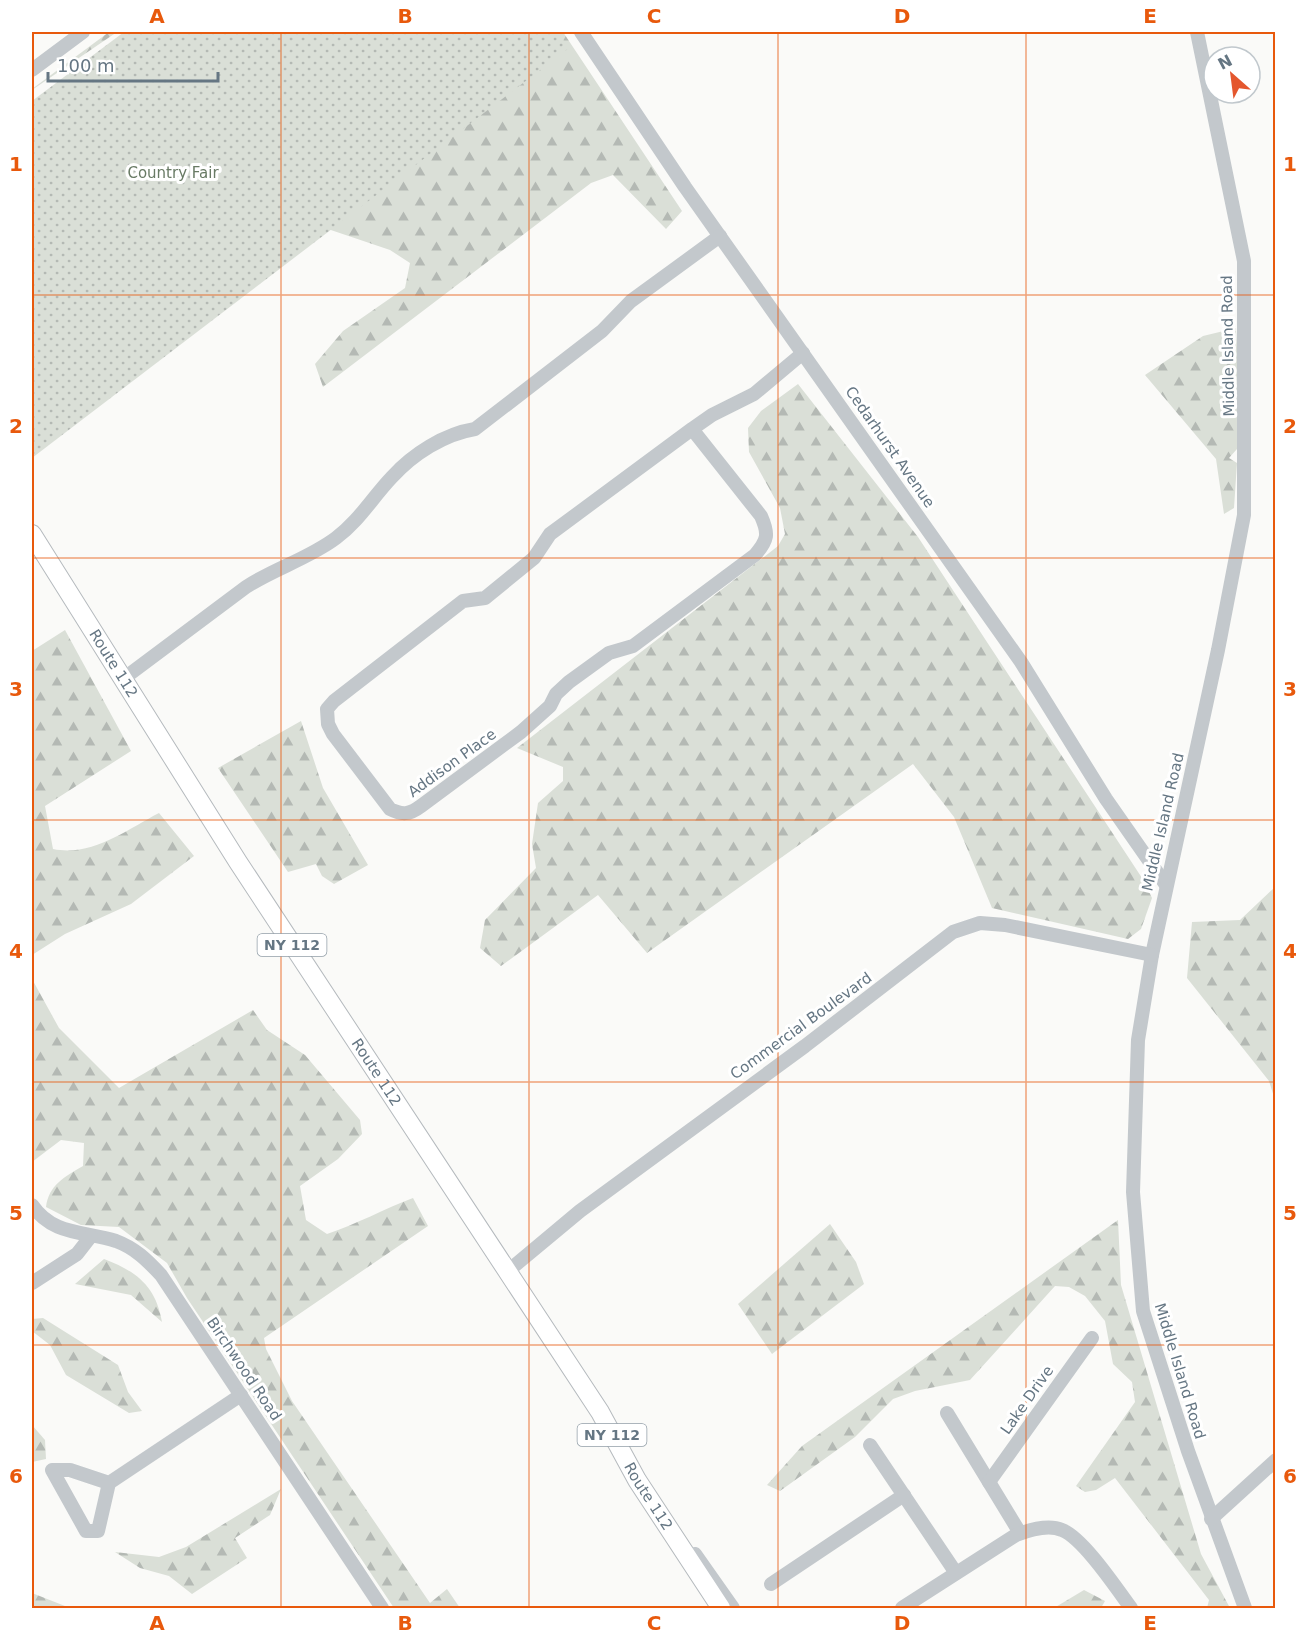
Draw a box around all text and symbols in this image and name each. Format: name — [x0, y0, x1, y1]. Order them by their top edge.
text: A — [149, 4, 165, 28]
text: B — [397, 4, 413, 28]
text: C — [647, 4, 661, 28]
text: D — [894, 4, 910, 28]
text: E — [1143, 4, 1157, 28]
scale bar — [48, 45, 218, 83]
north arrow — [1202, 45, 1262, 105]
text: N — [1215, 51, 1236, 74]
text: 100 m — [57, 55, 115, 76]
text: 1 — [9, 152, 23, 176]
text: 1 — [1283, 152, 1297, 176]
park label: Country Fair — [127, 164, 219, 182]
street label: Middle Island Road — [1218, 275, 1238, 417]
street label: Cedarhurst Avenue — [841, 383, 939, 511]
text: 2 — [9, 414, 23, 438]
text: 2 — [1283, 414, 1297, 438]
street label: Route 112 — [85, 626, 141, 701]
text: 3 — [9, 677, 23, 701]
text: 3 — [1283, 677, 1297, 701]
street label: Addison Place — [404, 725, 500, 801]
street label: Middle Island Road — [1138, 751, 1188, 893]
road number: NY 112 — [258, 934, 326, 956]
text: 4 — [9, 939, 23, 963]
text: 4 — [1283, 939, 1297, 963]
street label: Commercial Boulevard — [727, 969, 875, 1083]
street label: Route 112 — [348, 1035, 405, 1109]
text: 5 — [9, 1201, 23, 1225]
text: 5 — [1283, 1201, 1297, 1225]
street label: Middle Island Road — [1151, 1301, 1209, 1441]
street label: Birchwood Road — [203, 1314, 285, 1424]
street label: Lake Drive — [997, 1362, 1057, 1438]
road number: NY 112 — [578, 1424, 646, 1446]
street label: Route 112 — [620, 1459, 677, 1534]
text: 6 — [9, 1464, 23, 1488]
text: 6 — [1283, 1464, 1297, 1488]
text: A — [149, 1611, 165, 1635]
text: B — [397, 1611, 413, 1635]
text: C — [647, 1611, 661, 1635]
text: D — [894, 1611, 910, 1635]
text: E — [1143, 1611, 1157, 1635]

